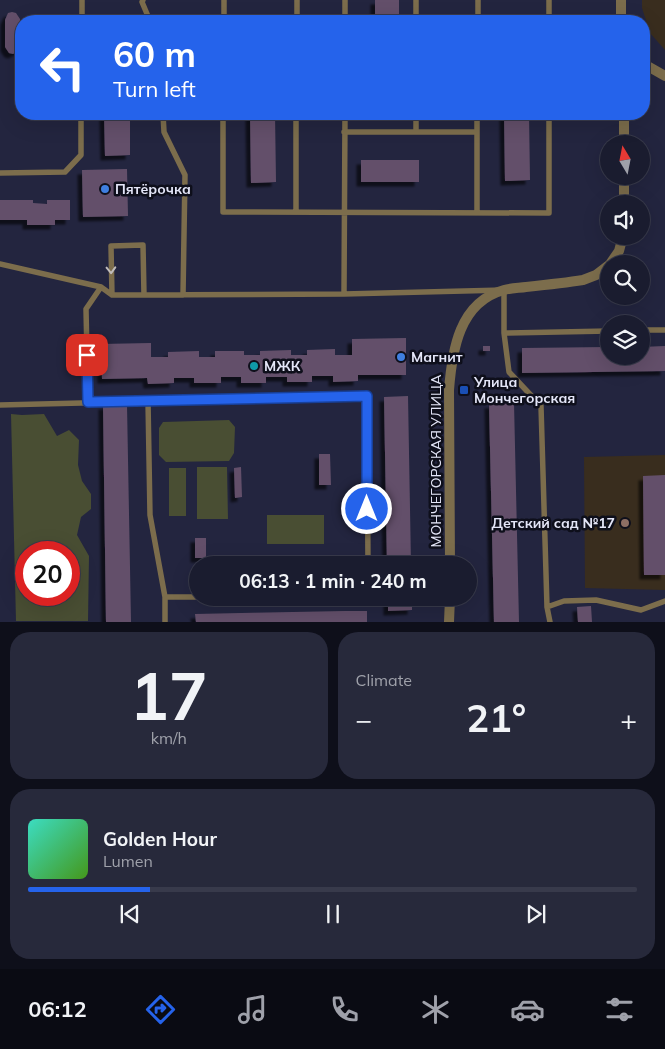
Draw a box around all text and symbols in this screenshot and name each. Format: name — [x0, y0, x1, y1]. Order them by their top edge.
text: 60 m — [113, 32, 196, 76]
icon: left — [30, 35, 95, 100]
text: Turn left — [113, 75, 196, 103]
north arrow — [600, 135, 650, 185]
map controls — [600, 135, 650, 365]
place label: Пятёрочка — [115, 180, 191, 198]
marker: Пятёрочка — [99, 183, 111, 195]
button: sound — [600, 195, 650, 245]
button: search — [600, 255, 650, 305]
one-way arrow — [106, 267, 117, 275]
button: layers — [600, 315, 650, 365]
pin — [66, 334, 108, 376]
icon: arrive — [73, 341, 101, 369]
place label: Магнит — [411, 348, 463, 366]
marker: Магнит — [395, 351, 407, 363]
place label: МЖК — [264, 357, 301, 375]
marker: МЖК — [248, 360, 260, 372]
place label: Улица Мончегорская — [473, 373, 575, 407]
street label: МОНЧЕГОРСКАЯ УЛИЦА — [427, 374, 445, 547]
marker: Улица Мончегорская — [458, 384, 470, 396]
position arrow — [340, 482, 392, 534]
place label: Детский сад №17 — [491, 514, 615, 532]
marker: Детский сад №17 — [619, 517, 631, 529]
speed limit sign: 20 — [15, 541, 80, 606]
text: 06:13 · 1 min · 240 m — [239, 569, 427, 593]
text: 17 — [130, 655, 208, 736]
text: Climate — [356, 670, 412, 690]
text: 21° — [466, 694, 526, 742]
text: − — [356, 702, 372, 737]
text: + — [620, 702, 637, 737]
text: km/h — [151, 728, 187, 748]
text: Golden Hour — [103, 827, 217, 851]
text: Lumen — [103, 851, 153, 871]
icon: previous — [116, 900, 144, 928]
icon: pause — [319, 900, 347, 928]
icon: next — [522, 900, 550, 928]
icon: directions — [143, 992, 178, 1027]
icon: music — [235, 992, 270, 1027]
icon: phone — [327, 992, 362, 1027]
icon: climate — [418, 992, 453, 1027]
icon: car — [510, 992, 545, 1027]
icon: filters — [602, 992, 637, 1027]
text: 06:12 — [28, 995, 87, 1023]

